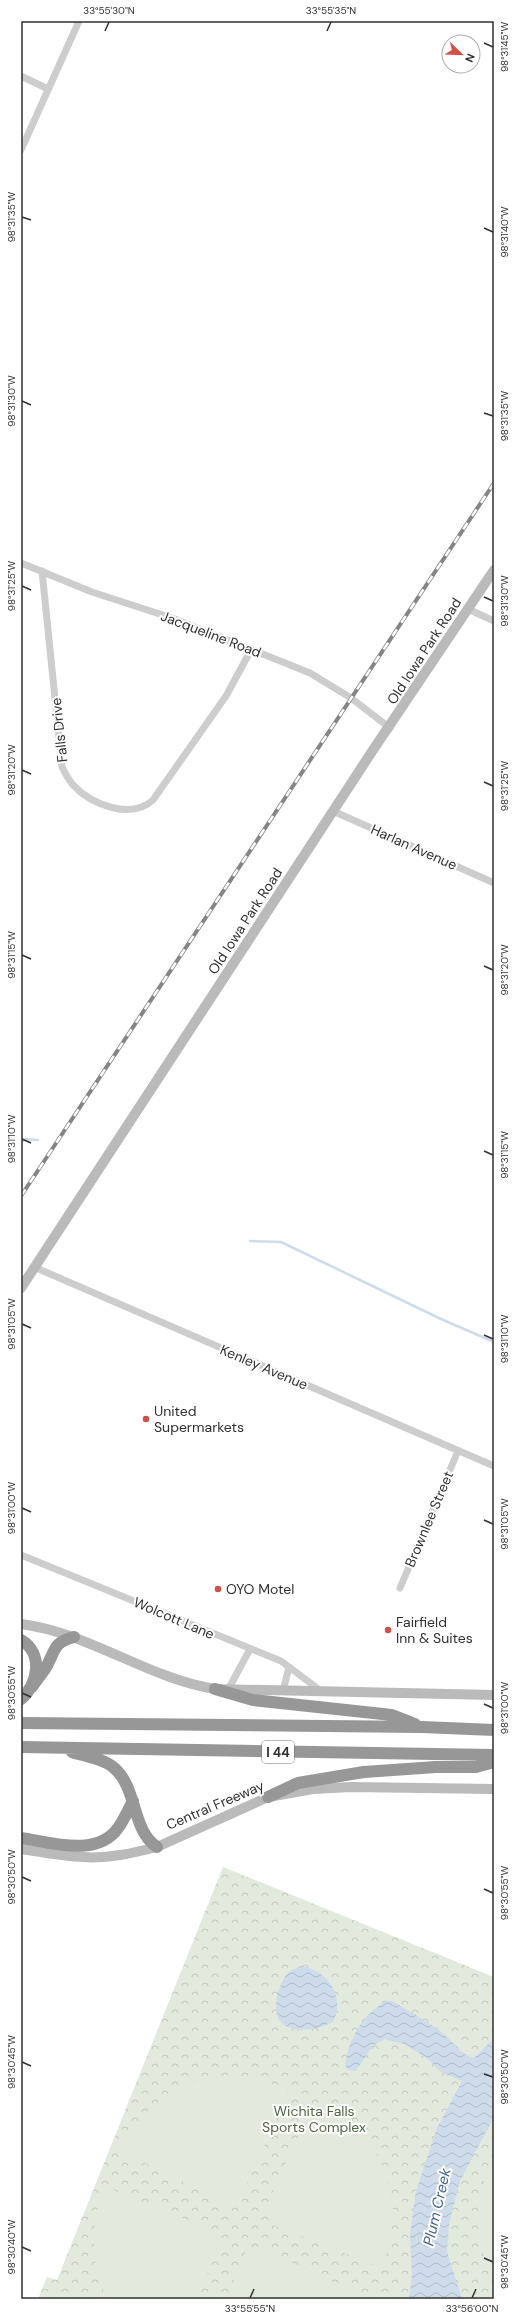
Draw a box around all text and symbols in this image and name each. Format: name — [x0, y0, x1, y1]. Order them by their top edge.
text: 33°55'30"N — [83, 4, 135, 17]
text: 33°55'35"N — [306, 4, 356, 17]
text: 98°31'45"W — [498, 22, 511, 72]
north arrow — [441, 34, 481, 74]
text: N — [462, 51, 478, 64]
text: 98°31'35"W — [5, 191, 18, 242]
text: 98°31'40"W — [498, 206, 511, 258]
text: 98°31'30"W — [5, 375, 18, 427]
text: 98°31'35"W — [498, 390, 511, 441]
text: 98°31'25"W — [5, 561, 18, 611]
text: 98°31'30"W — [498, 575, 511, 627]
street label: Old Iowa Park Road — [383, 594, 465, 708]
street label: Jacqueline Road — [158, 607, 264, 661]
street label: Falls Drive — [47, 697, 71, 763]
text: 98°31'20"W — [5, 744, 18, 796]
text: 98°31'25"W — [498, 761, 511, 811]
street label: Harlan Avenue — [368, 820, 460, 874]
street label: Old Iowa Park Road — [204, 864, 286, 978]
text: 98°31'15"W — [5, 931, 18, 979]
text: 98°31'20"W — [498, 944, 511, 996]
text: 98°31'10"W — [5, 1114, 18, 1163]
text: 98°31'15"W — [498, 1131, 511, 1179]
text: 98°31'05"W — [5, 1298, 18, 1350]
text: 98°31'10"W — [498, 1314, 511, 1363]
street label: Kenley Avenue — [217, 1340, 311, 1394]
place label: United Supermarkets — [154, 1402, 244, 1436]
marker: United Supermarkets — [141, 1414, 151, 1424]
street label: Brownlee Street — [401, 1468, 457, 1570]
text: 98°31'00"W — [5, 1482, 18, 1534]
text: 98°31'05"W — [498, 1498, 511, 1550]
place label: OYO Motel — [226, 1580, 294, 1598]
marker: OYO Motel — [213, 1584, 223, 1594]
street label: Wolcott Lane — [131, 1593, 217, 1643]
place label: Fairfield Inn & Suites — [396, 1613, 473, 1647]
marker: Fairfield Inn & Suites — [383, 1625, 393, 1635]
text: 98°30'55"W — [5, 1666, 18, 1720]
text: 98°31'00"W — [498, 1682, 511, 1734]
road number: I 44 — [262, 1741, 294, 1763]
street label: Central Freeway — [163, 1776, 267, 1834]
text: 98°30'50"W — [5, 1849, 18, 1905]
text: 98°30'55"W — [498, 1866, 511, 1920]
text: 98°30'45"W — [5, 2035, 18, 2089]
text: 98°30'50"W — [498, 2049, 511, 2105]
park label: Wichita Falls Sports Complex — [262, 2102, 366, 2136]
water label: Plum Creek — [418, 2166, 456, 2248]
text: 98°30'40"W — [5, 2219, 18, 2274]
text: 98°30'45"W — [498, 2235, 511, 2289]
text: 33°55'55"N — [225, 2302, 275, 2315]
text: 33°56'00"N — [446, 2302, 498, 2315]

